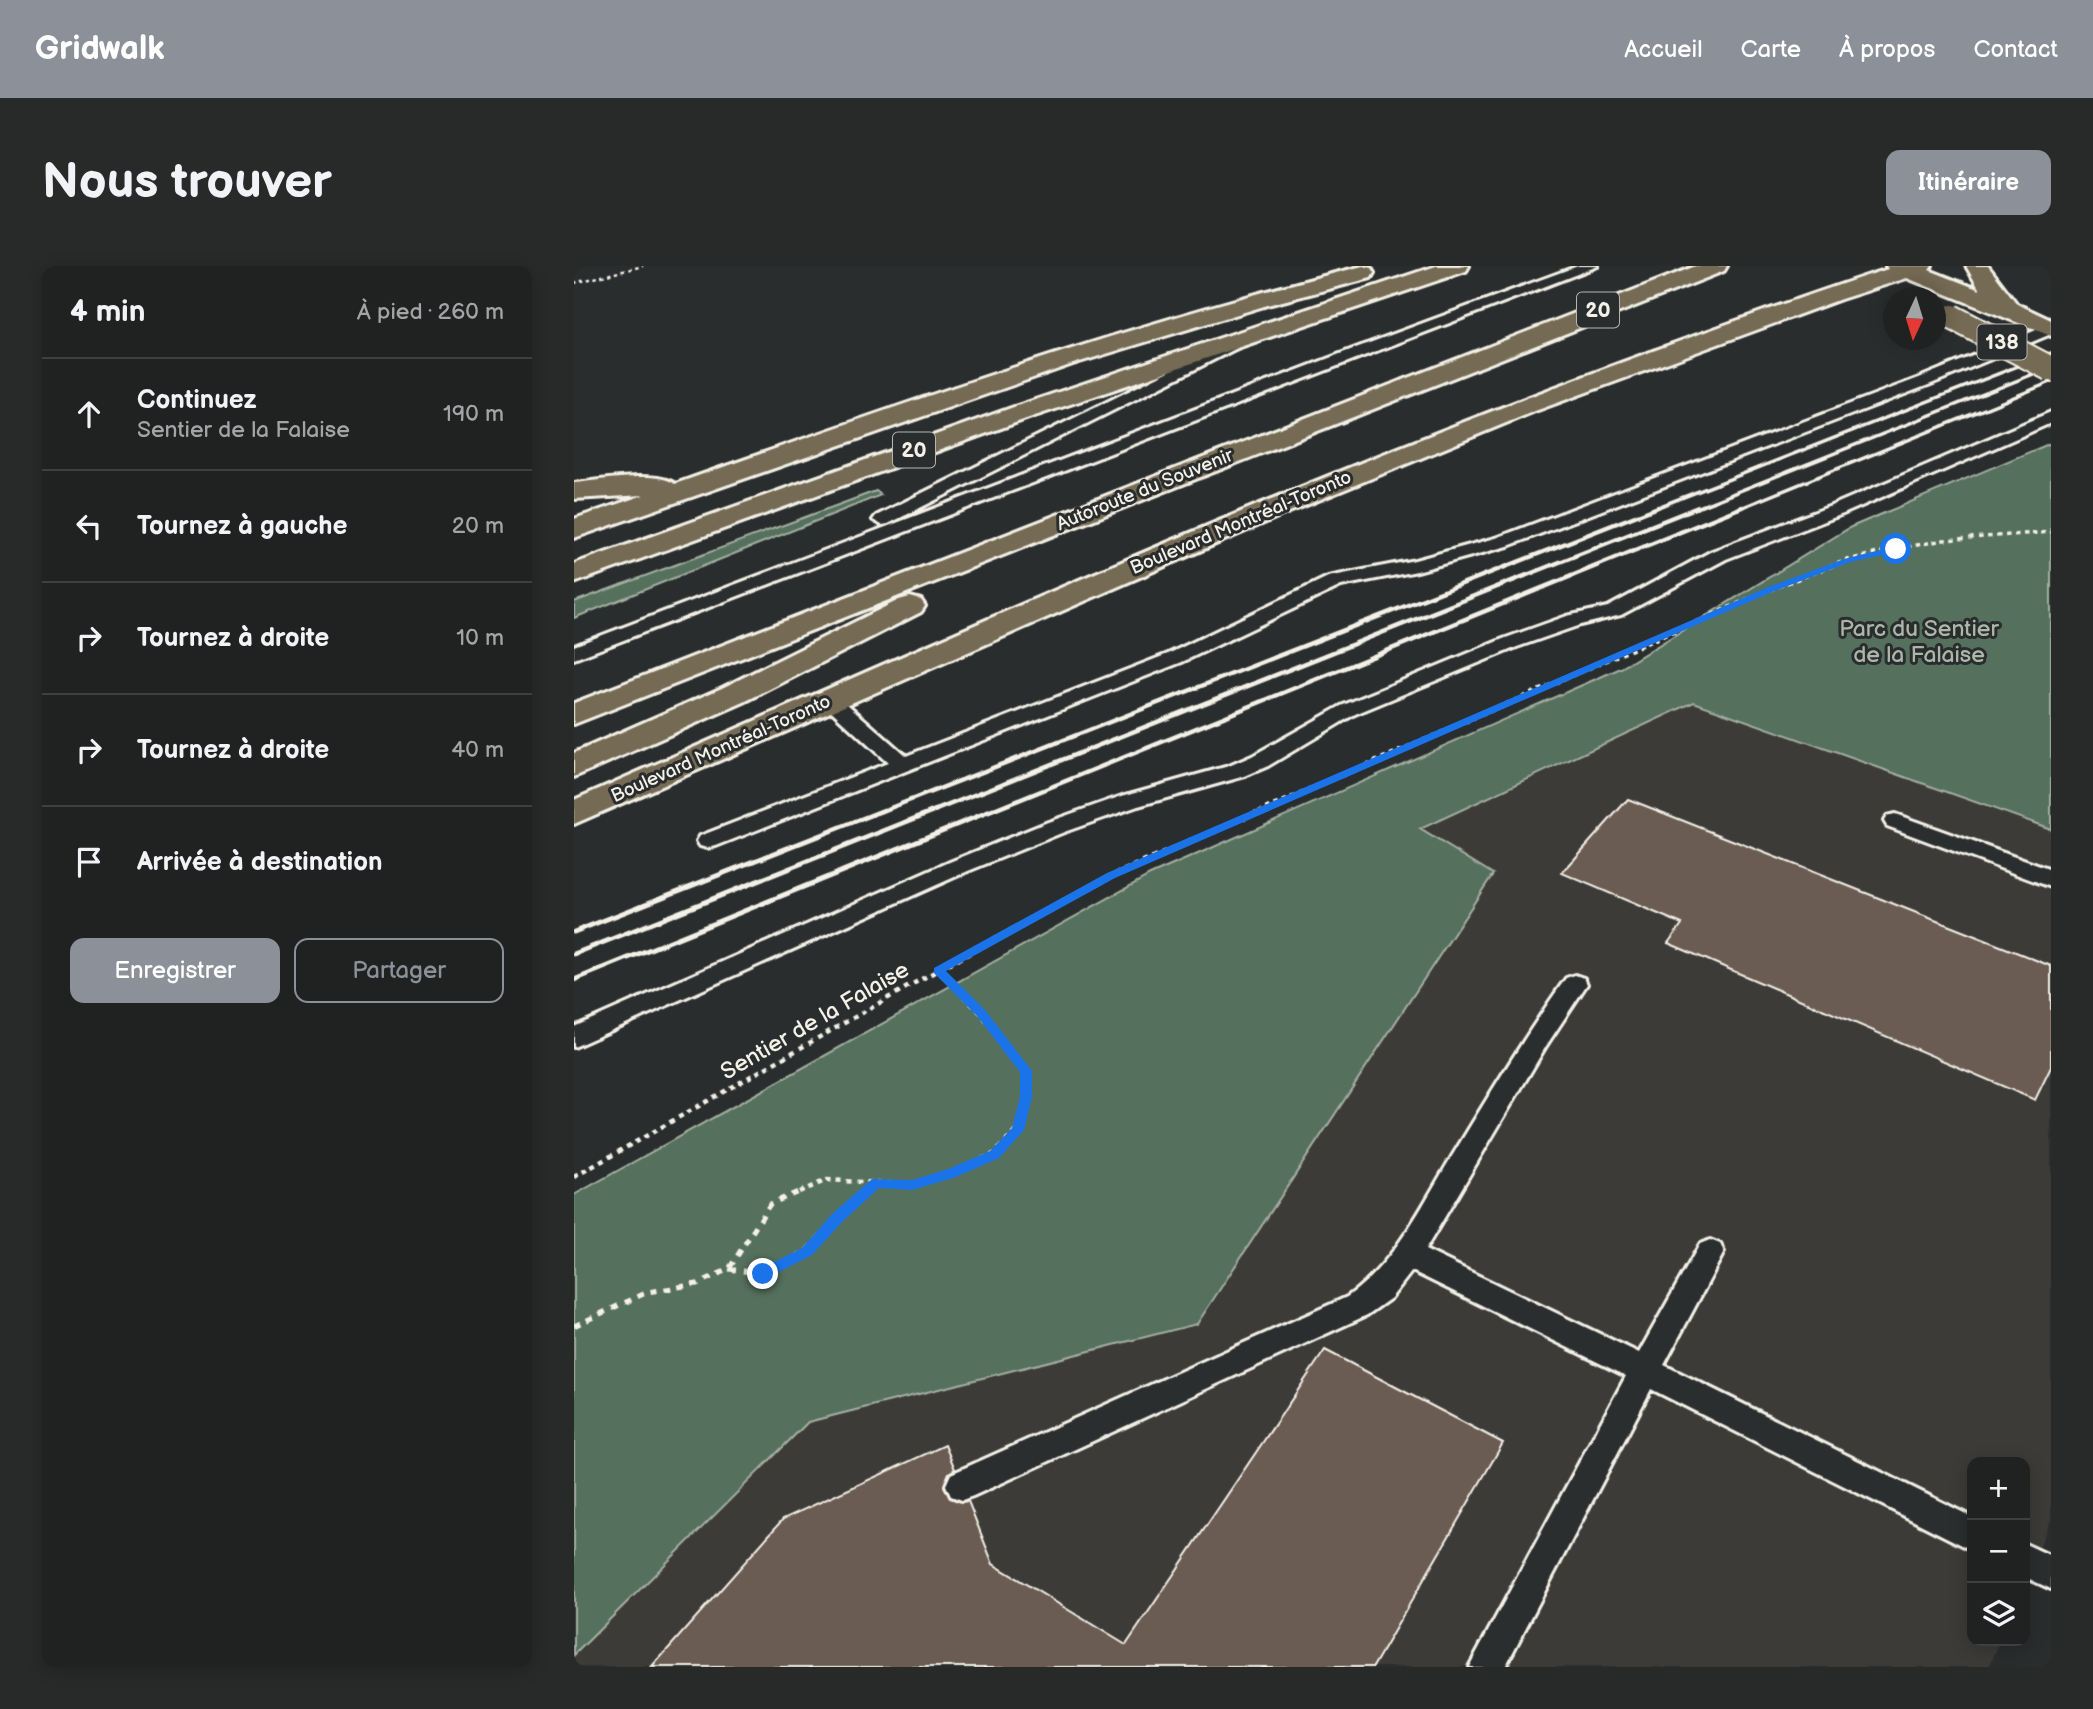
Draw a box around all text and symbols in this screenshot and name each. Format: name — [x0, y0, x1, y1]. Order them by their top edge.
text: Gridwalk — [35, 29, 165, 69]
text: Accueil — [1624, 35, 1703, 64]
text: Carte — [1741, 35, 1801, 64]
text: À propos — [1839, 35, 1935, 64]
text: Contact — [1973, 35, 2058, 64]
button: Itinéraire — [1886, 150, 2051, 215]
text: Nous trouver — [42, 153, 332, 212]
north arrow — [1883, 287, 1946, 350]
road number: 20 — [1577, 292, 1619, 327]
text: 4 min — [70, 294, 145, 330]
text: À pied · 260 m — [357, 298, 504, 326]
road number: 138 — [1978, 324, 2026, 360]
text: Continuez — [137, 385, 257, 416]
icon: ahead — [70, 395, 108, 433]
text: 190 m — [443, 400, 504, 428]
text: Sentier de la Falaise — [137, 416, 350, 444]
road number: 20 — [893, 432, 935, 468]
street label: Autoroute du Souvenir — [1053, 444, 1238, 536]
street label: Boulevard Montréal-Toronto — [1127, 466, 1355, 580]
icon: left — [70, 507, 108, 545]
text: Tournez à gauche — [137, 511, 348, 542]
text: 20 m — [452, 512, 504, 540]
route start — [1880, 533, 1911, 564]
park label: Parc du Sentier de la Falaise — [1839, 615, 1999, 669]
icon: right — [70, 619, 108, 657]
text: Tournez à droite — [137, 623, 329, 654]
text: 10 m — [456, 624, 504, 652]
street label: Boulevard Montréal-Toronto — [608, 690, 834, 808]
icon: right — [70, 731, 108, 769]
text: Tournez à droite — [137, 735, 329, 766]
text: 40 m — [451, 736, 504, 764]
icon: arrive — [70, 843, 108, 881]
text: Arrivée à destination — [137, 847, 383, 878]
button: Enregistrer — [70, 938, 280, 1003]
button: Partager — [294, 938, 504, 1003]
street label: Sentier de la Falaise — [716, 956, 914, 1086]
route end — [747, 1258, 778, 1289]
map controls — [1967, 1457, 2030, 1646]
button: + — [1967, 1457, 2030, 1520]
button: − — [1967, 1520, 2030, 1583]
button: layers — [1967, 1583, 2030, 1646]

